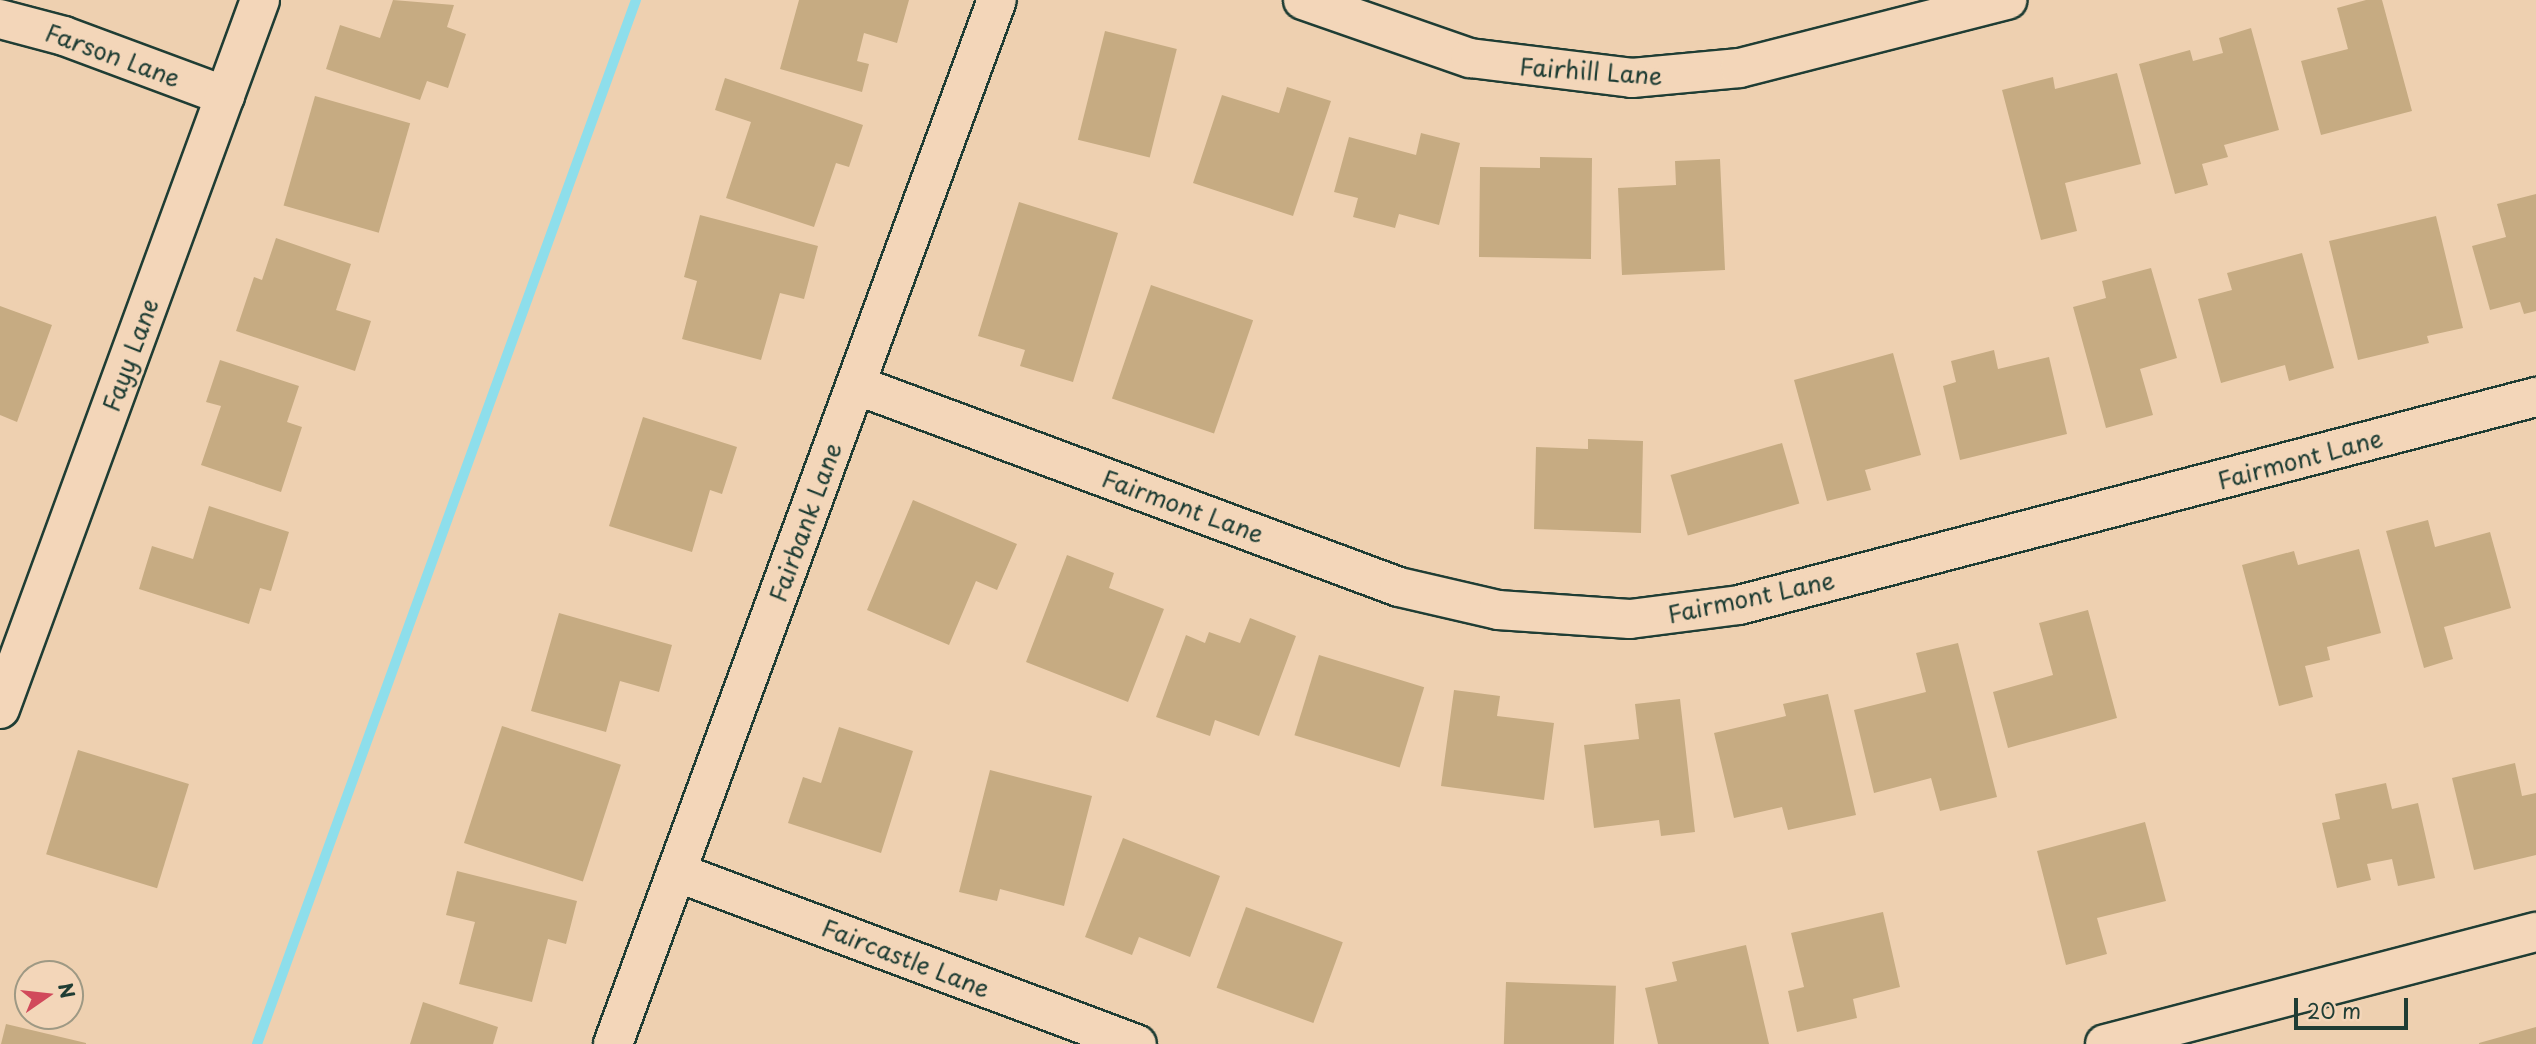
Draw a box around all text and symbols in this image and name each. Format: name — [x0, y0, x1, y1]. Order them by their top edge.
street label: Farson Lane — [41, 17, 185, 93]
street label: Fairhill Lane — [1518, 52, 1664, 90]
street label: Fayy Lane — [96, 294, 164, 416]
street label: Fairmont Lane — [2215, 423, 2385, 495]
street label: Fairbank Lane — [763, 439, 847, 605]
street label: Fairmont Lane — [1099, 464, 1267, 548]
street label: Fairmont Lane — [1665, 565, 1837, 629]
street label: Faircastle Lane — [818, 913, 994, 1003]
north arrow — [14, 960, 84, 1030]
text: N — [52, 980, 83, 1001]
scale bar — [2298, 984, 2412, 1028]
text: 20 m — [2307, 994, 2361, 1026]

